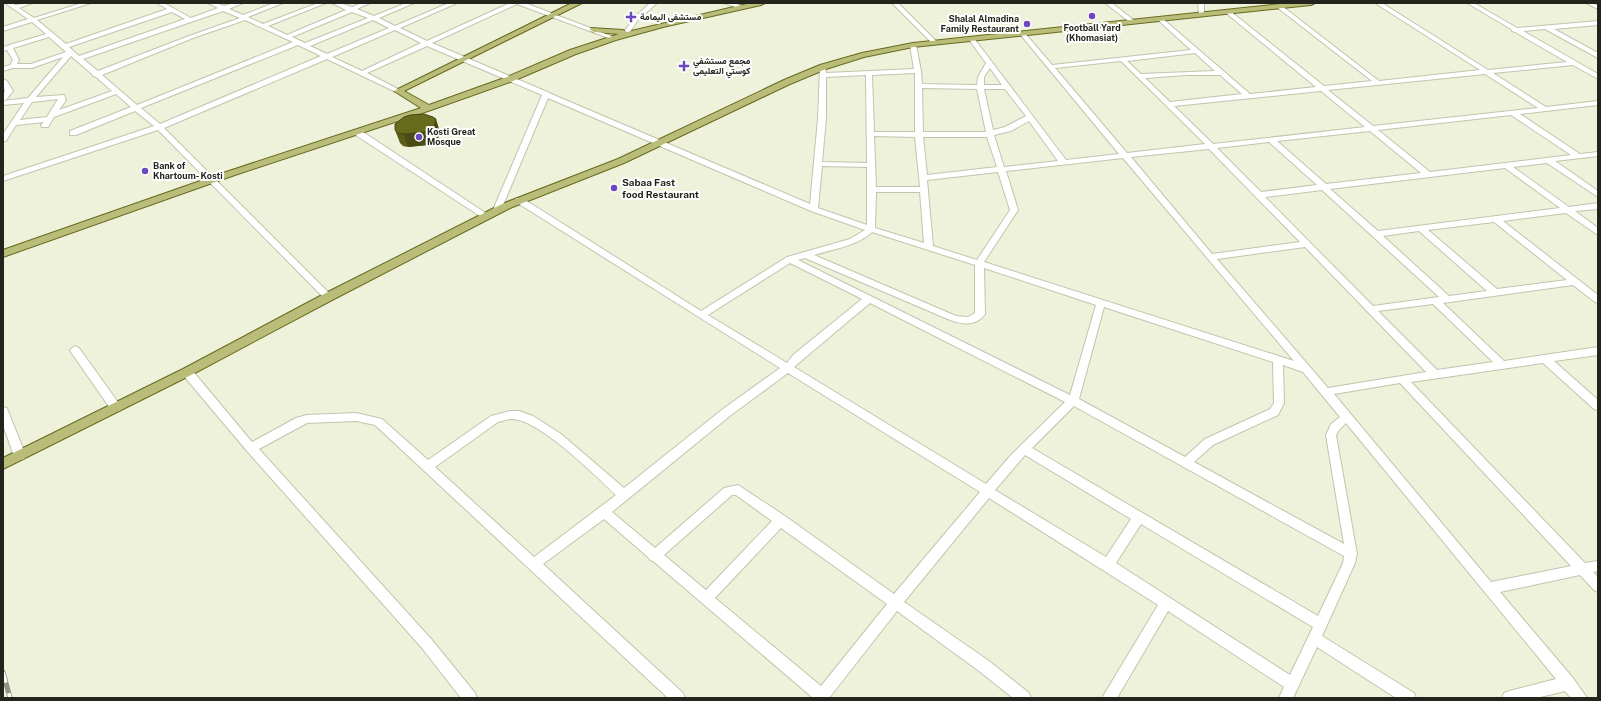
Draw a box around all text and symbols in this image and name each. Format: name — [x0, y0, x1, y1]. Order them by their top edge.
marker: مستشفى اليمامة — [625, 11, 637, 23]
place label: مستشفى اليمامة — [640, 11, 701, 23]
marker: Football Yard (Khomasiat) — [1087, 11, 1097, 21]
place label: Shalal Almadina Family Restaurant — [940, 13, 1019, 34]
marker: Shalal Almadina Family Restaurant — [1022, 19, 1032, 29]
place label: Football Yard (Khomasiat) — [1063, 22, 1121, 43]
place label: مجمع مستشفي كوستي التعليمى — [693, 55, 751, 79]
marker: مجمع مستشفي كوستي التعليمى — [678, 60, 690, 72]
place label: Kosti Great Mosque — [427, 126, 476, 147]
marker: Kosti Great Mosque — [414, 132, 424, 142]
place label: Bank of Khartoum- Kosti — [153, 160, 223, 181]
marker: Bank of Khartoum- Kosti — [140, 166, 150, 176]
place label: Sabaa Fast food Restaurant — [622, 176, 699, 200]
marker: Sabaa Fast food Restaurant — [609, 183, 619, 193]

